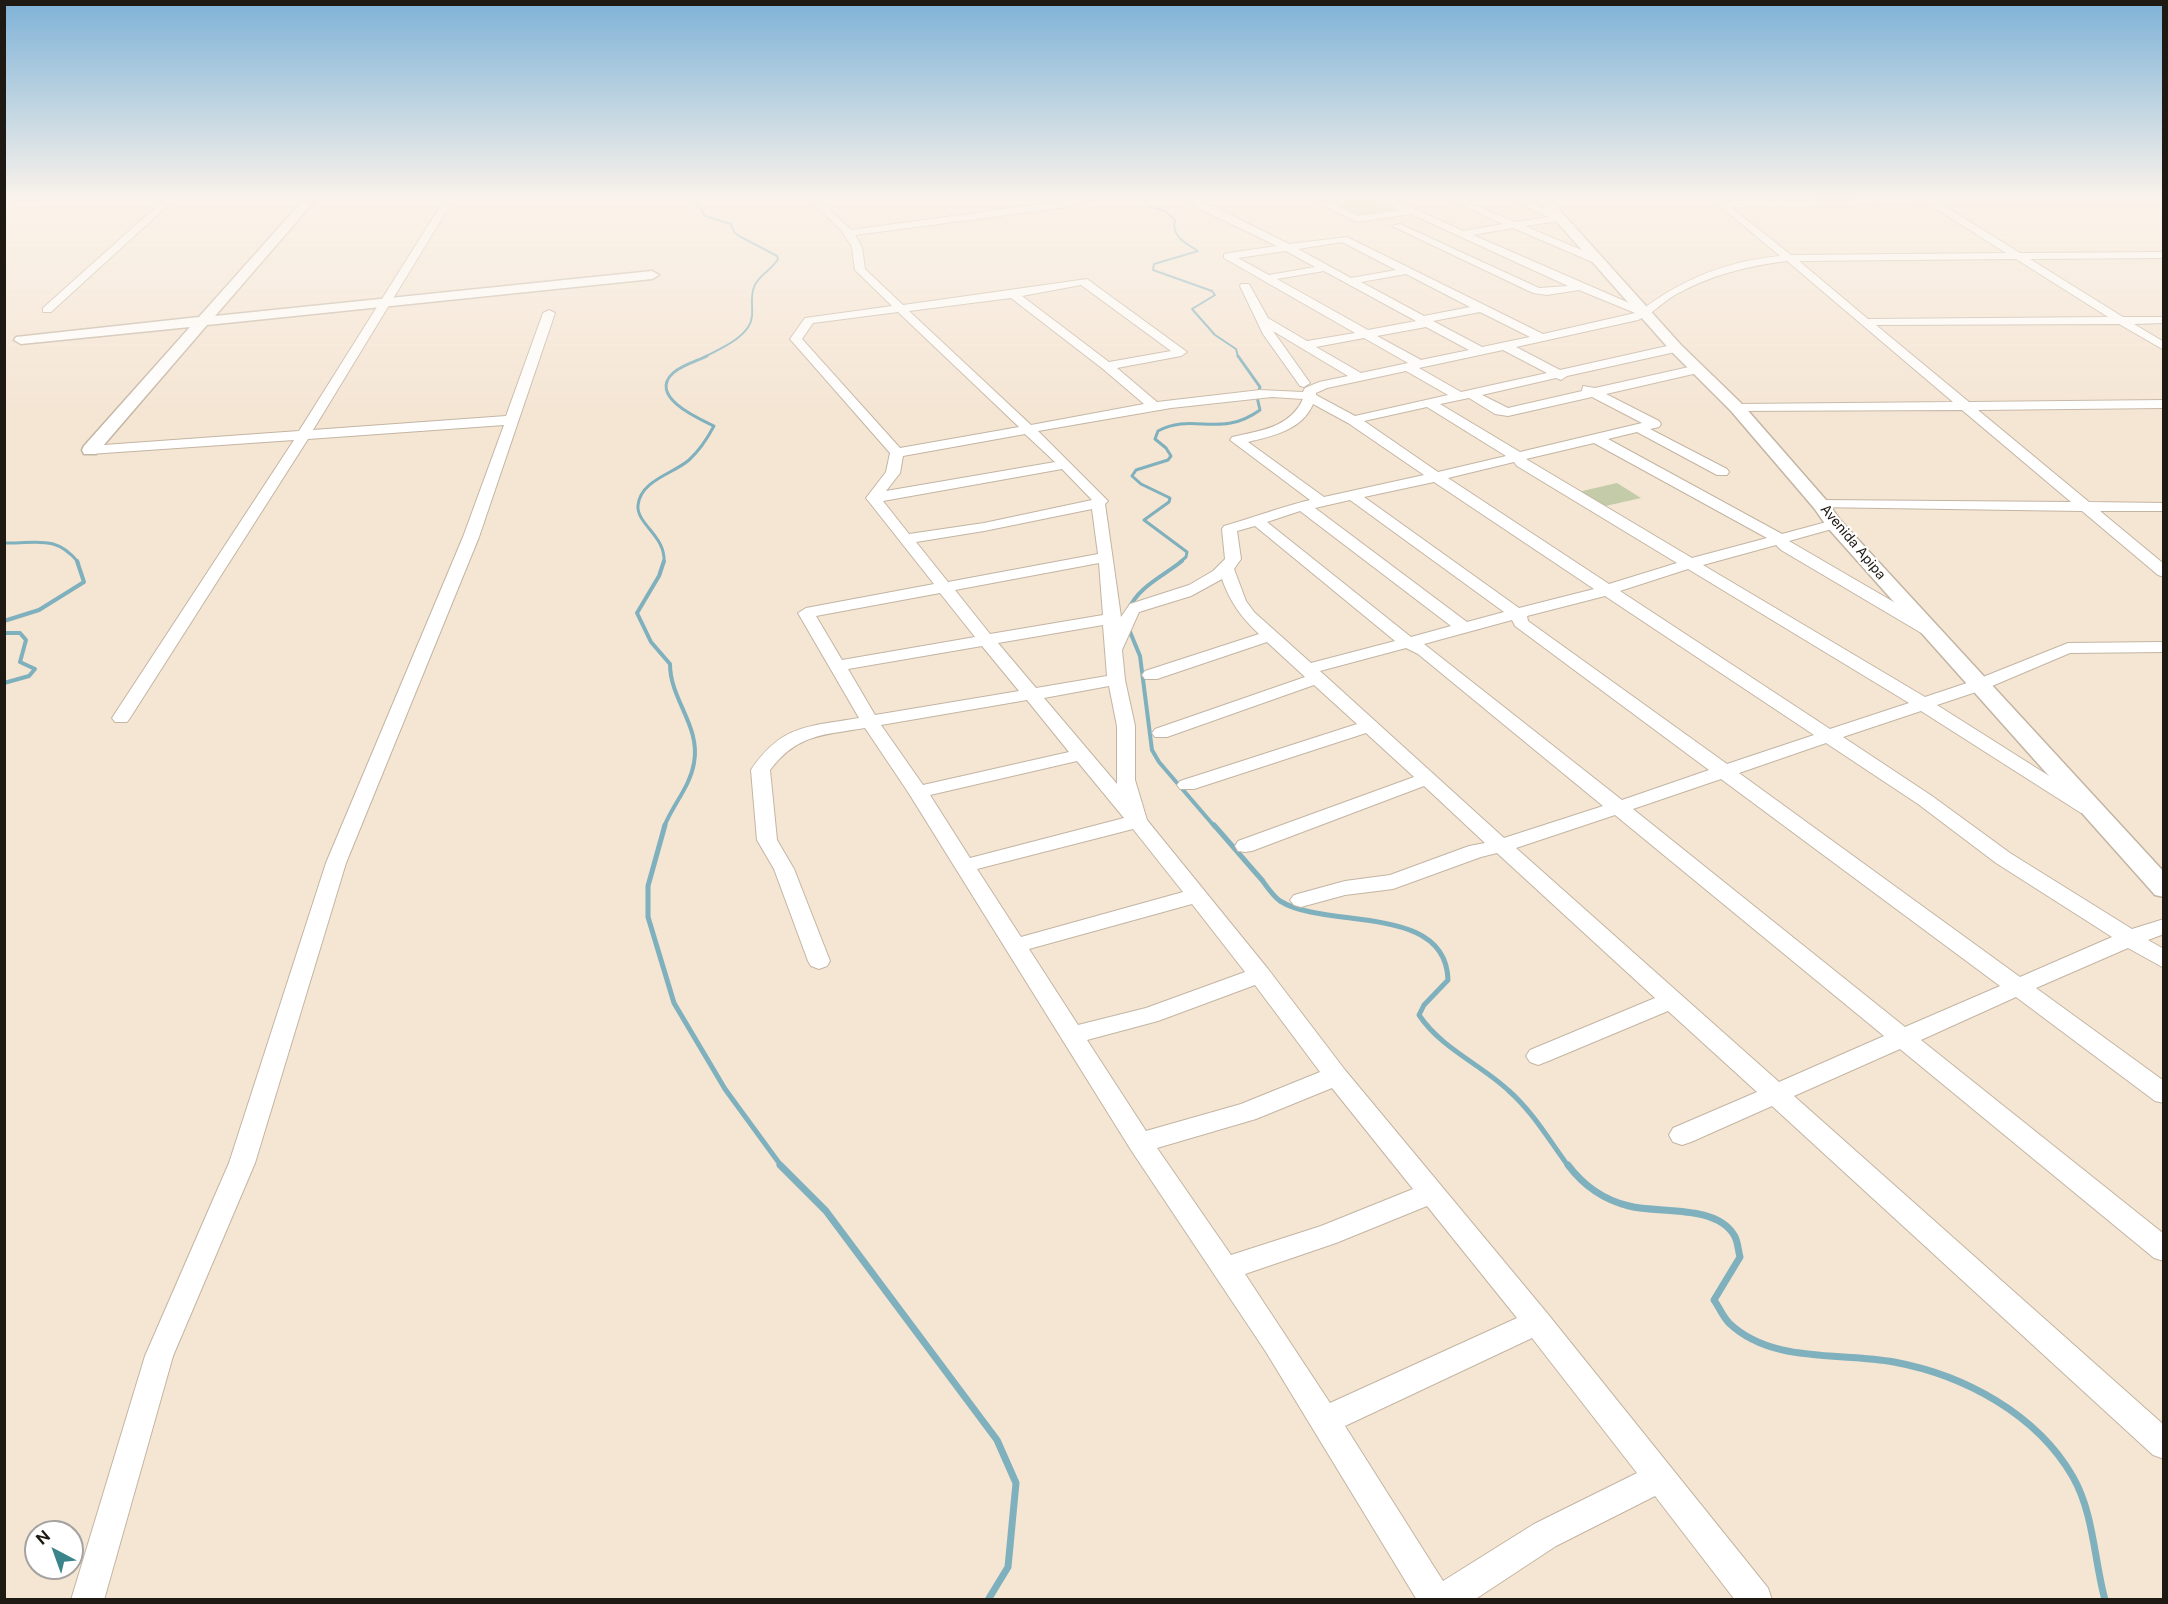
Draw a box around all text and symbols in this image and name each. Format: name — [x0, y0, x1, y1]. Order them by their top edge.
street label: Avenida Apipa — [1817, 501, 1889, 583]
north arrow — [24, 1520, 84, 1580]
text: N — [32, 1526, 54, 1549]

